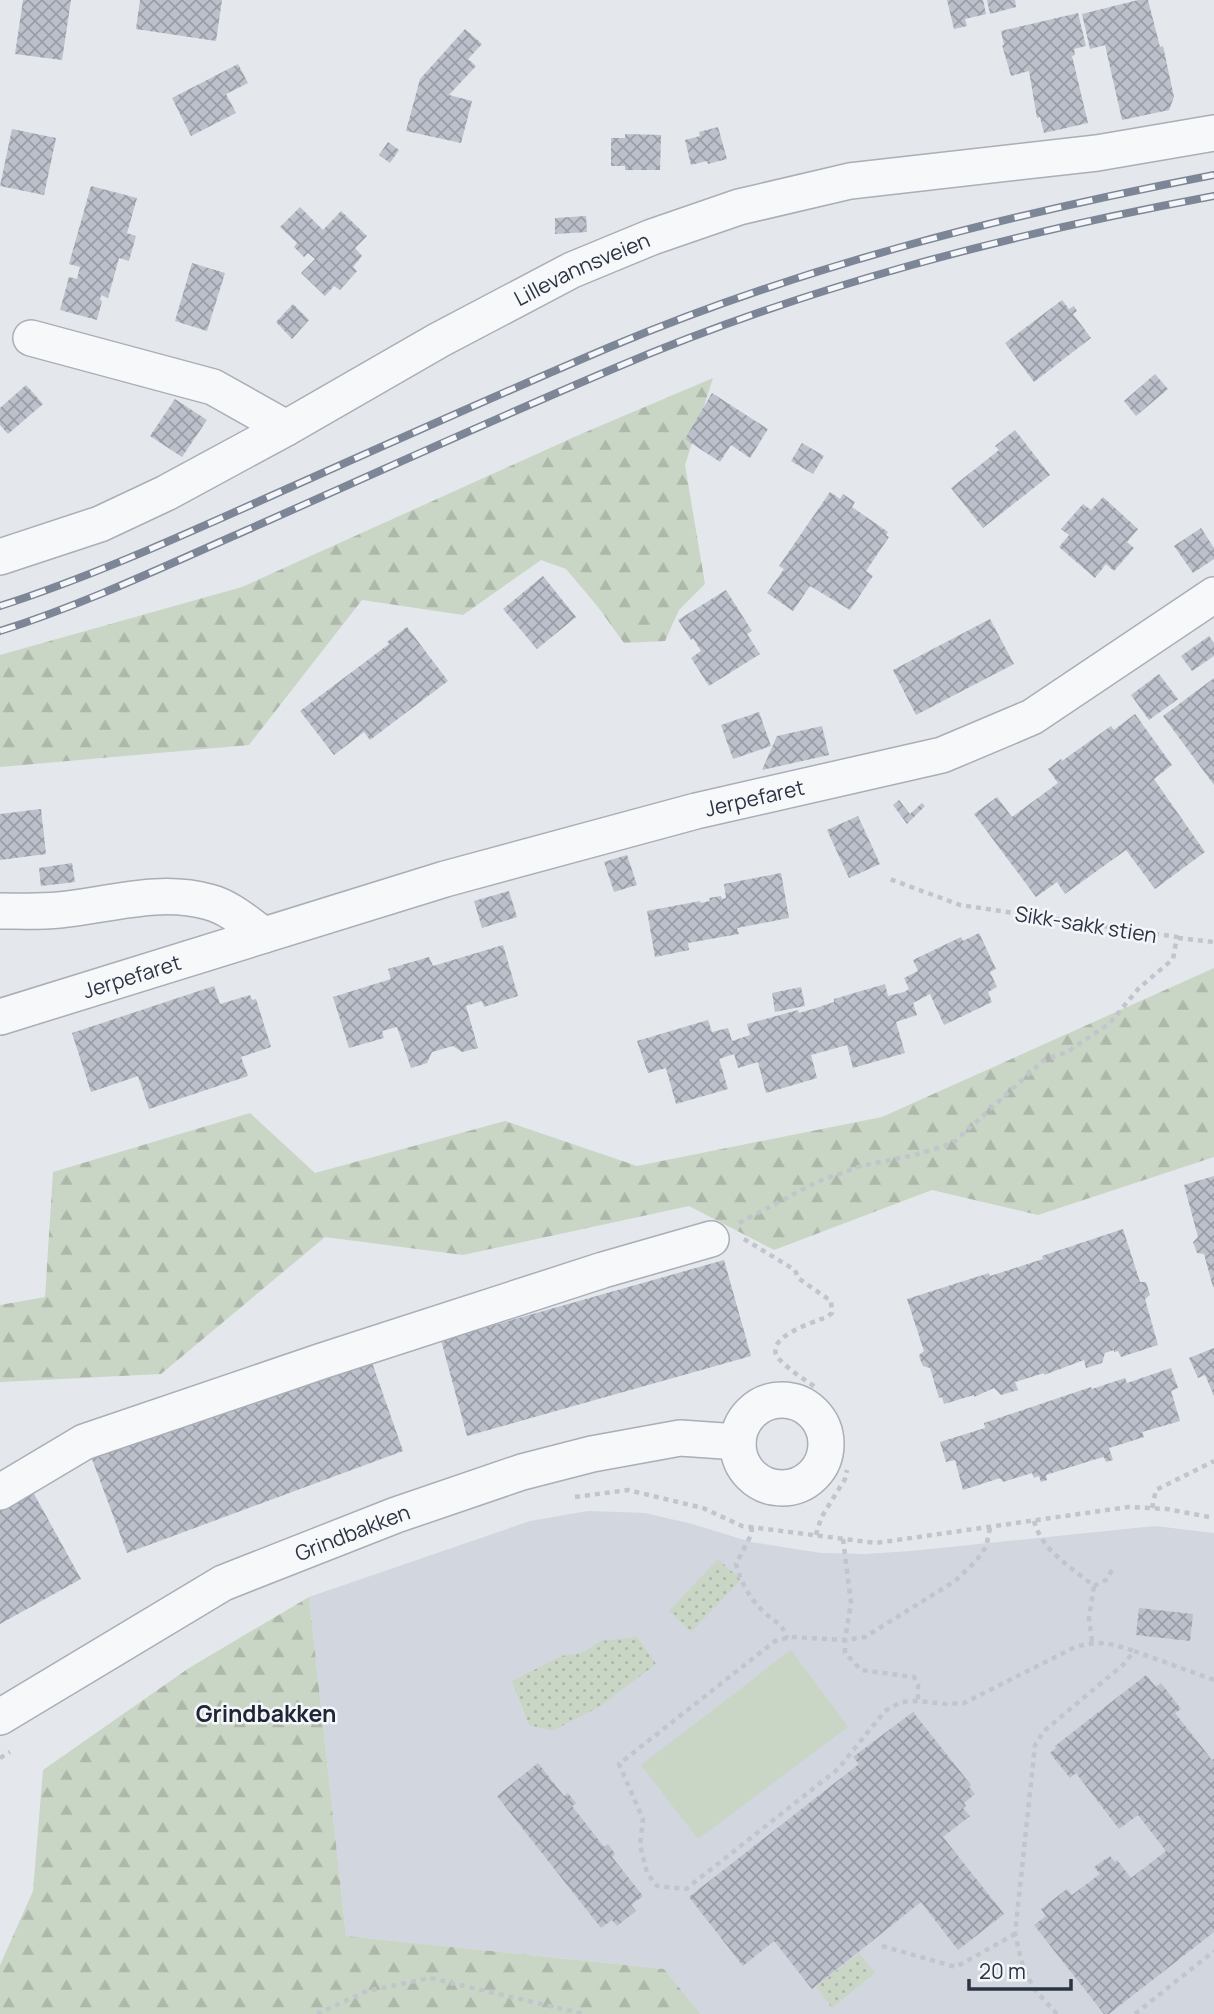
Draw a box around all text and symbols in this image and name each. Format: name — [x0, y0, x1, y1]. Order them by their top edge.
street label: Lillevannsveien — [509, 226, 654, 312]
street label: Jerpefaret — [702, 773, 807, 823]
street label: Sikk-sakk stien — [1013, 899, 1159, 949]
street label: Jerpefaret — [79, 948, 184, 1004]
street label: Grindbakken — [291, 1497, 413, 1567]
district label: Grindbakken — [196, 1697, 336, 1729]
scale bar — [969, 1948, 1070, 1992]
text: 20 m — [979, 1957, 1026, 1985]

